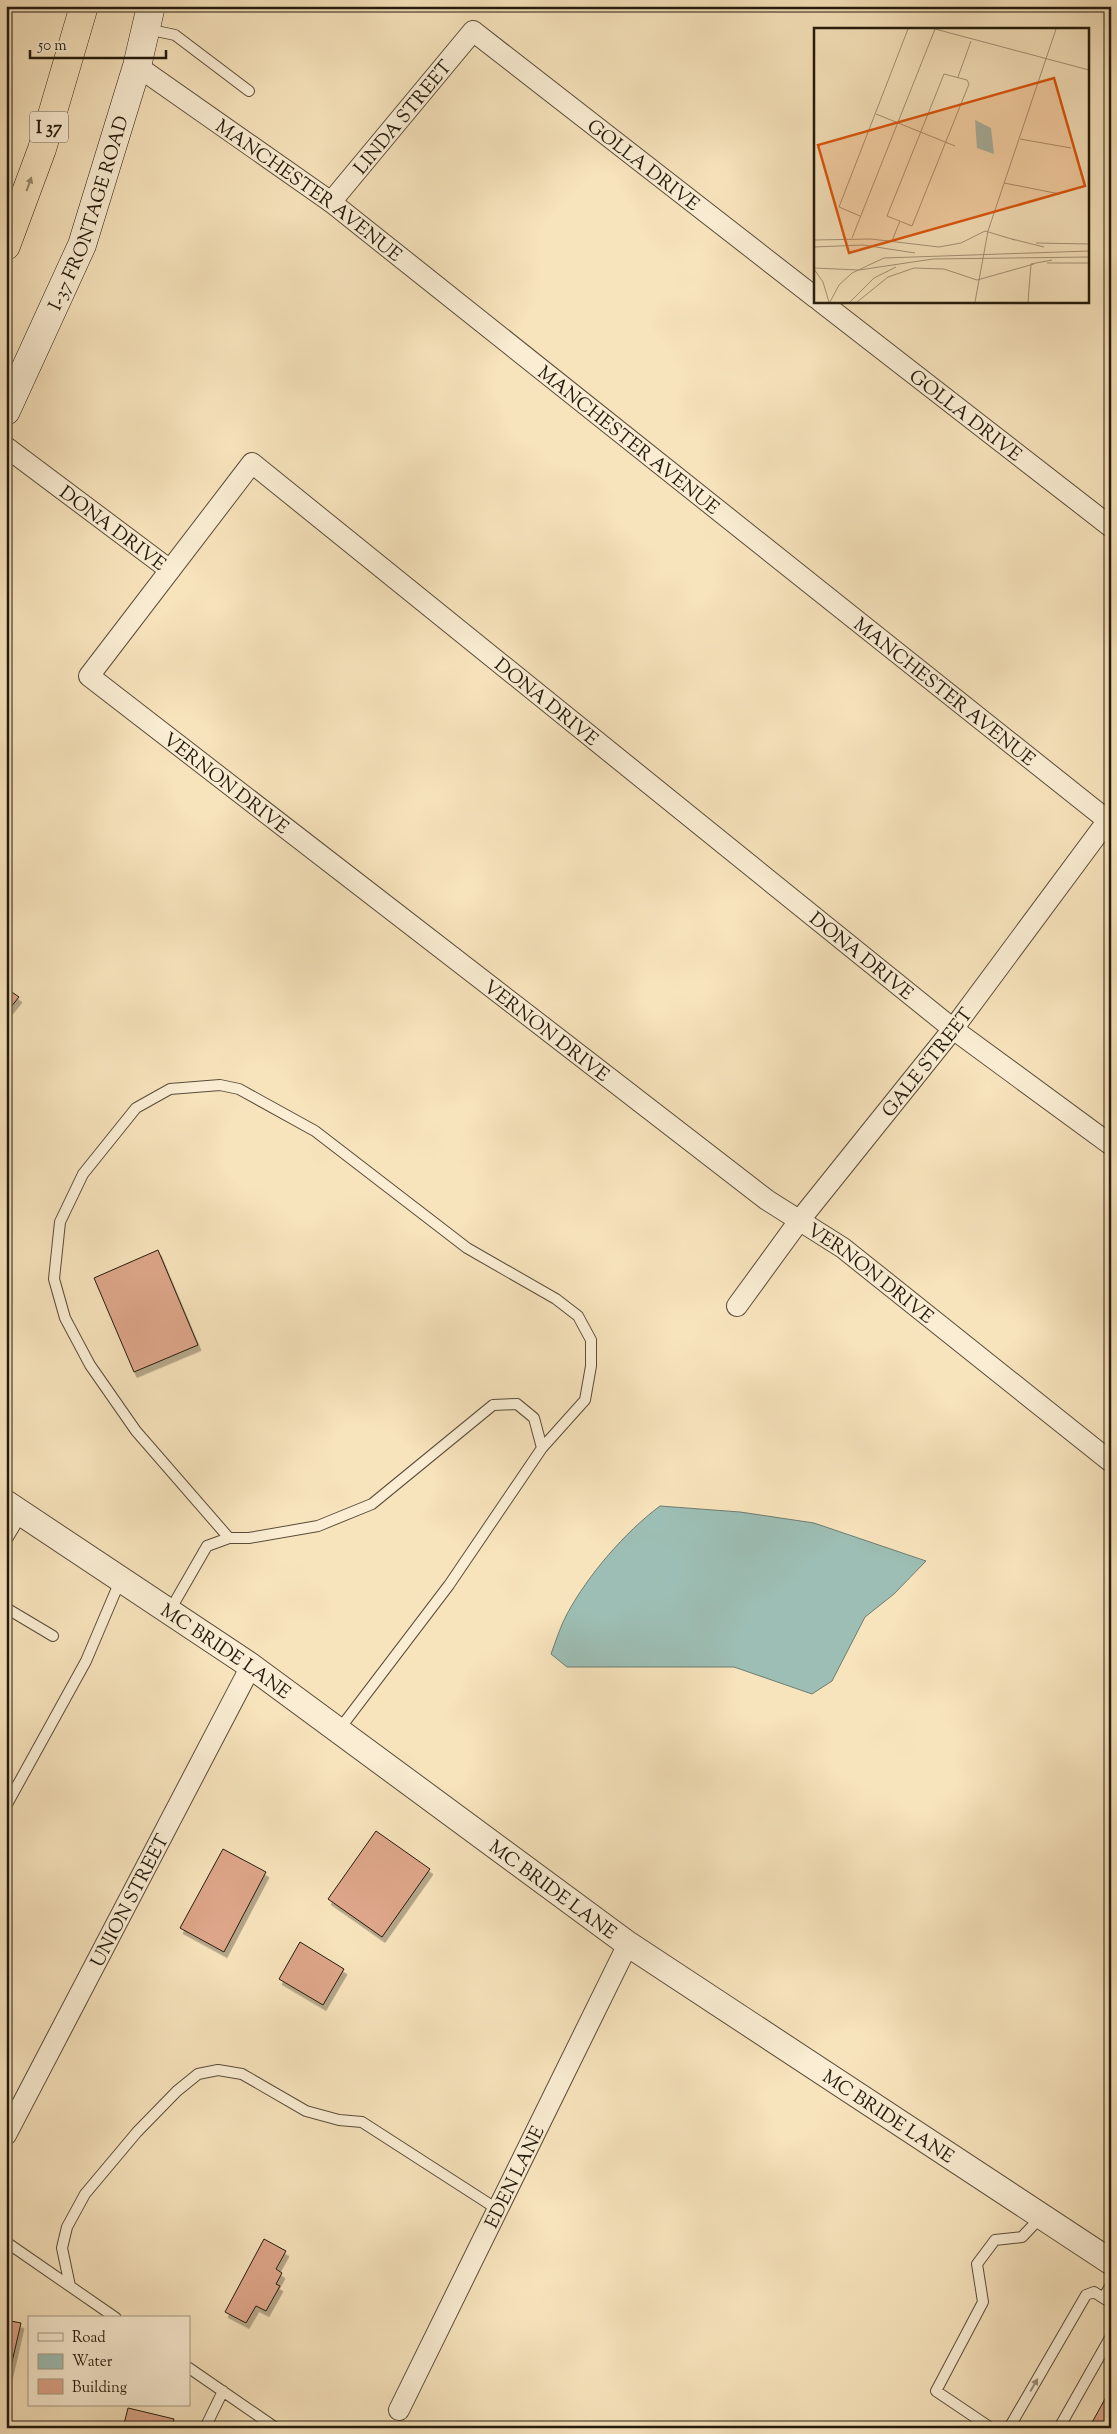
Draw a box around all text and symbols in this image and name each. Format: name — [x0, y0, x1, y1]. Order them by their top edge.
scale bar — [30, 28, 166, 60]
inset map — [814, 28, 1090, 302]
text: 50 m — [37, 36, 67, 57]
street label: LINDA STREET — [348, 55, 459, 181]
road number: I 37 — [30, 111, 68, 142]
street label: I-37 FRONTAGE ROAD — [43, 113, 137, 315]
street label: MANCHESTER AVENUE — [209, 114, 407, 270]
street label: GOLLA DRIVE — [581, 114, 705, 219]
one-way arrow — [26, 177, 33, 192]
street label: MANCHESTER AVENUE — [531, 361, 725, 522]
street label: GOLLA DRIVE — [903, 364, 1027, 469]
street label: DONA DRIVE — [53, 480, 171, 579]
street label: MANCHESTER AVENUE — [847, 612, 1041, 774]
street label: DONA DRIVE — [488, 652, 604, 754]
street label: VERNON DRIVE — [156, 727, 294, 842]
street label: DONA DRIVE — [803, 906, 919, 1008]
street label: VERNON DRIVE — [477, 975, 614, 1090]
street label: GALE STREET — [876, 1003, 980, 1124]
street label: VERNON DRIVE — [801, 1218, 939, 1332]
street label: MC BRIDE LANE — [154, 1598, 296, 1707]
street label: UNION STREET — [85, 1830, 177, 1973]
street label: MC BRIDE LANE — [482, 1835, 622, 1947]
street label: MC BRIDE LANE — [816, 2065, 959, 2171]
street label: EDEN LANE — [479, 2122, 553, 2233]
legend — [28, 2316, 190, 2406]
text: Road — [72, 2328, 106, 2349]
text: Water — [72, 2352, 113, 2373]
text: Building — [72, 2378, 127, 2399]
one-way arrow — [1029, 2379, 1038, 2392]

